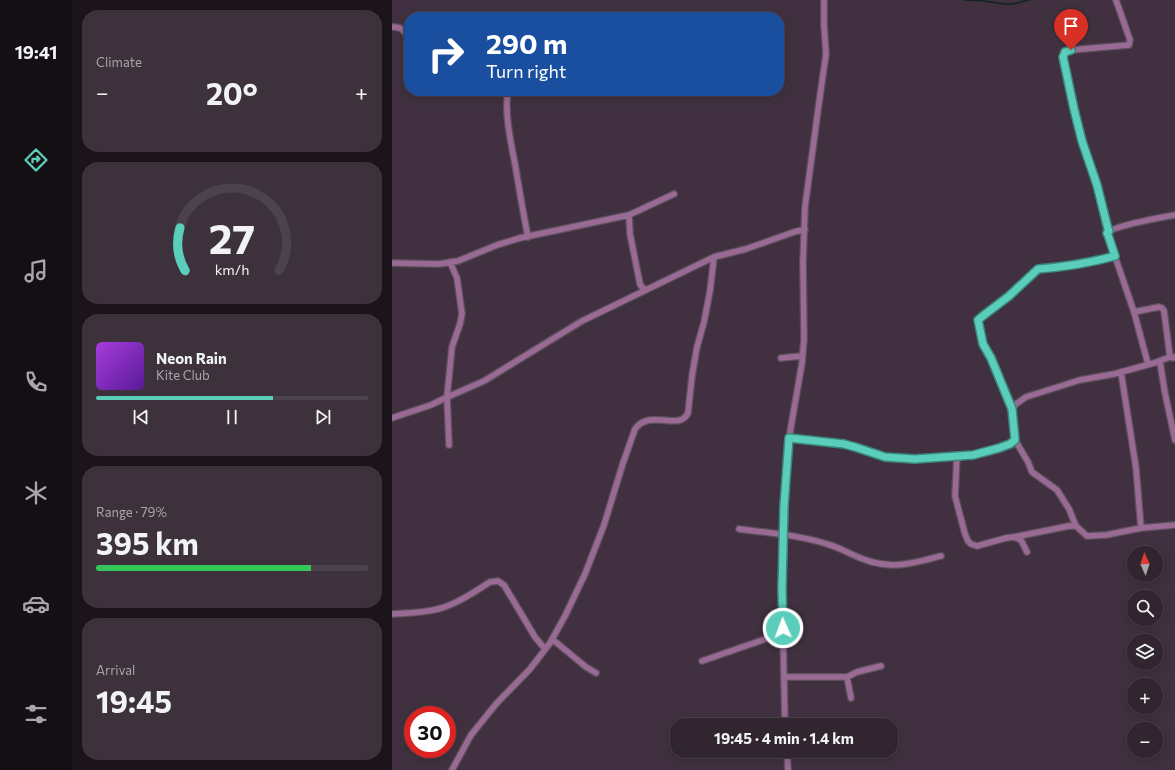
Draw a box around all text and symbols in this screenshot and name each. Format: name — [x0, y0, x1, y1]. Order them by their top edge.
pin — [1054, 9, 1088, 50]
icon: arrive — [1060, 15, 1082, 37]
text: 290 m — [486, 26, 567, 60]
icon: right — [420, 28, 472, 80]
text: 19:41 — [15, 41, 57, 63]
text: Climate — [96, 54, 142, 70]
text: Turn right — [486, 60, 566, 82]
text: 20° — [206, 74, 258, 111]
text: − — [96, 79, 109, 106]
text: + — [355, 79, 368, 106]
icon: directions — [22, 146, 50, 174]
text: 27 — [209, 212, 255, 263]
icon: music — [22, 257, 50, 285]
text: km/h — [215, 260, 249, 278]
text: Neon Rain — [156, 349, 227, 367]
text: Kite Club — [156, 367, 210, 383]
icon: phone — [22, 368, 50, 396]
icon: previous — [130, 406, 152, 428]
icon: pause — [221, 406, 243, 428]
icon: next — [312, 406, 334, 428]
icon: climate — [22, 479, 50, 507]
text: Range · 79% — [96, 504, 167, 520]
text: 395 km — [96, 524, 199, 561]
north arrow — [1127, 546, 1163, 582]
map controls — [1127, 546, 1163, 758]
icon: car — [22, 590, 50, 618]
button: search — [1127, 590, 1163, 626]
position arrow — [762, 607, 804, 649]
button: layers — [1127, 634, 1163, 670]
text: Arrival — [96, 662, 135, 678]
button: + — [1127, 678, 1163, 714]
text: 19:45 — [96, 682, 172, 719]
icon: filters — [22, 700, 50, 728]
speed limit sign: 30 — [404, 706, 456, 758]
button: − — [1127, 722, 1163, 758]
text: 19:45 · 4 min · 1.4 km — [714, 729, 854, 747]

